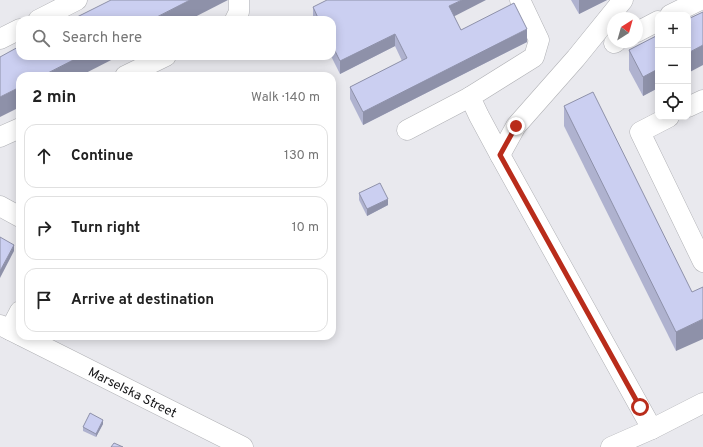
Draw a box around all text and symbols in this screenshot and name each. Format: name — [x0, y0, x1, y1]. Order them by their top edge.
north arrow — [607, 12, 643, 48]
map controls — [655, 12, 691, 120]
button: + — [655, 12, 691, 48]
search box — [16, 16, 336, 60]
icon: search — [30, 27, 52, 49]
text: Search here — [62, 29, 142, 48]
button: − — [655, 48, 691, 84]
button: locate — [655, 84, 691, 120]
text: 2 min — [32, 87, 76, 109]
text: Walk · 140 m — [251, 90, 320, 106]
route end — [507, 117, 525, 135]
icon: ahead — [33, 145, 55, 167]
text: Continue — [71, 147, 133, 166]
text: 130 m — [284, 148, 319, 164]
icon: right — [33, 217, 55, 239]
text: Turn right — [71, 219, 140, 238]
text: 10 m — [292, 220, 319, 236]
icon: arrive — [33, 289, 55, 311]
text: Arrive at destination — [71, 291, 214, 310]
street label: Marselska Street — [85, 365, 179, 422]
route start — [631, 398, 649, 416]

